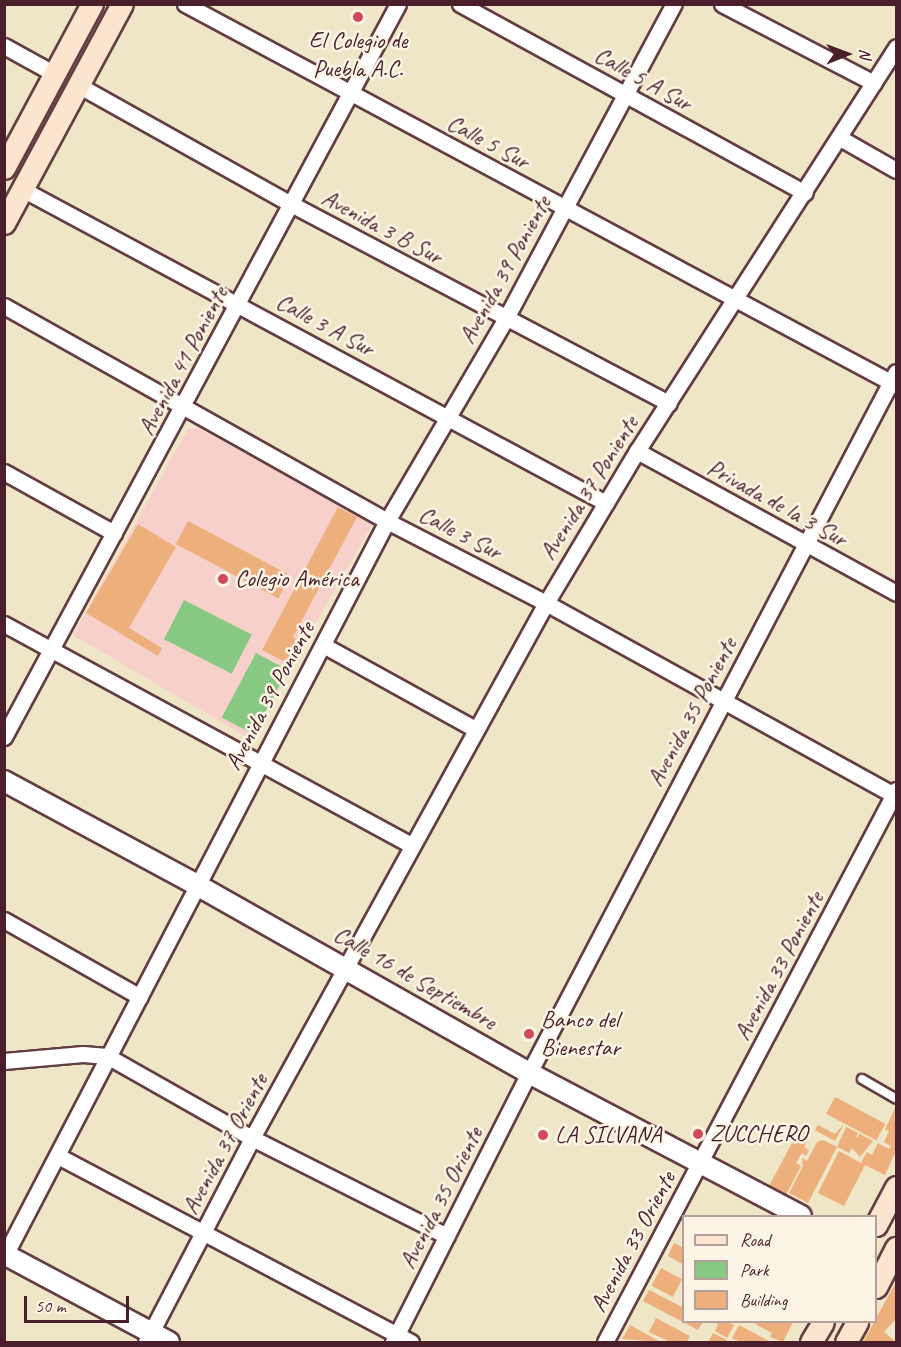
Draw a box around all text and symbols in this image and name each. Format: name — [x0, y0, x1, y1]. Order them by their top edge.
marker: El Colegio de Puebla A.C. — [351, 10, 365, 24]
north arrow — [817, 24, 877, 84]
place label: El Colegio de Puebla A.C. — [309, 27, 407, 83]
street label: Calle 5 A Sur — [589, 41, 697, 117]
text: N — [855, 49, 875, 59]
street label: Calle 5 Sur — [442, 108, 534, 176]
street label: Avenida 3 B Sur — [317, 183, 447, 271]
street label: Avenida 39 Poniente — [453, 191, 557, 349]
street label: Avenida 41 Poniente — [132, 282, 234, 440]
street label: Calle 3 A Sur — [271, 287, 379, 363]
street label: Avenida 37 Poniente — [533, 411, 645, 565]
street label: Privada de la 3 Sur — [702, 453, 852, 553]
street label: Calle 3 Sur — [414, 500, 506, 566]
place label: Colegio América — [235, 565, 359, 593]
marker: Colegio América — [216, 572, 230, 586]
street label: Avenida 39 Poniente — [219, 617, 321, 775]
street label: Avenida 35 Poniente — [641, 633, 743, 791]
street label: Avenida 33 Poniente — [728, 887, 830, 1045]
street label: Calle 16 de Septiembre — [329, 920, 501, 1036]
place label: Banco del Bienestar — [541, 1006, 620, 1062]
marker: Banco del Bienestar — [522, 1027, 536, 1041]
street label: Avenida 37 Oriente — [176, 1069, 274, 1219]
place label: ZUCCHERO — [710, 1120, 808, 1148]
place label: LA SILVANA — [555, 1121, 663, 1149]
street label: Avenida 35 Oriente — [393, 1122, 489, 1274]
marker: ZUCCHERO — [691, 1127, 705, 1141]
marker: LA SILVANA — [536, 1128, 550, 1142]
street label: Avenida 33 Oriente — [584, 1167, 682, 1317]
legend — [682, 1215, 877, 1323]
text: Road — [740, 1229, 770, 1251]
text: Park — [740, 1259, 769, 1281]
scale bar — [27, 1284, 132, 1322]
text: Building — [740, 1289, 787, 1311]
text: 50 m — [35, 1295, 66, 1317]

